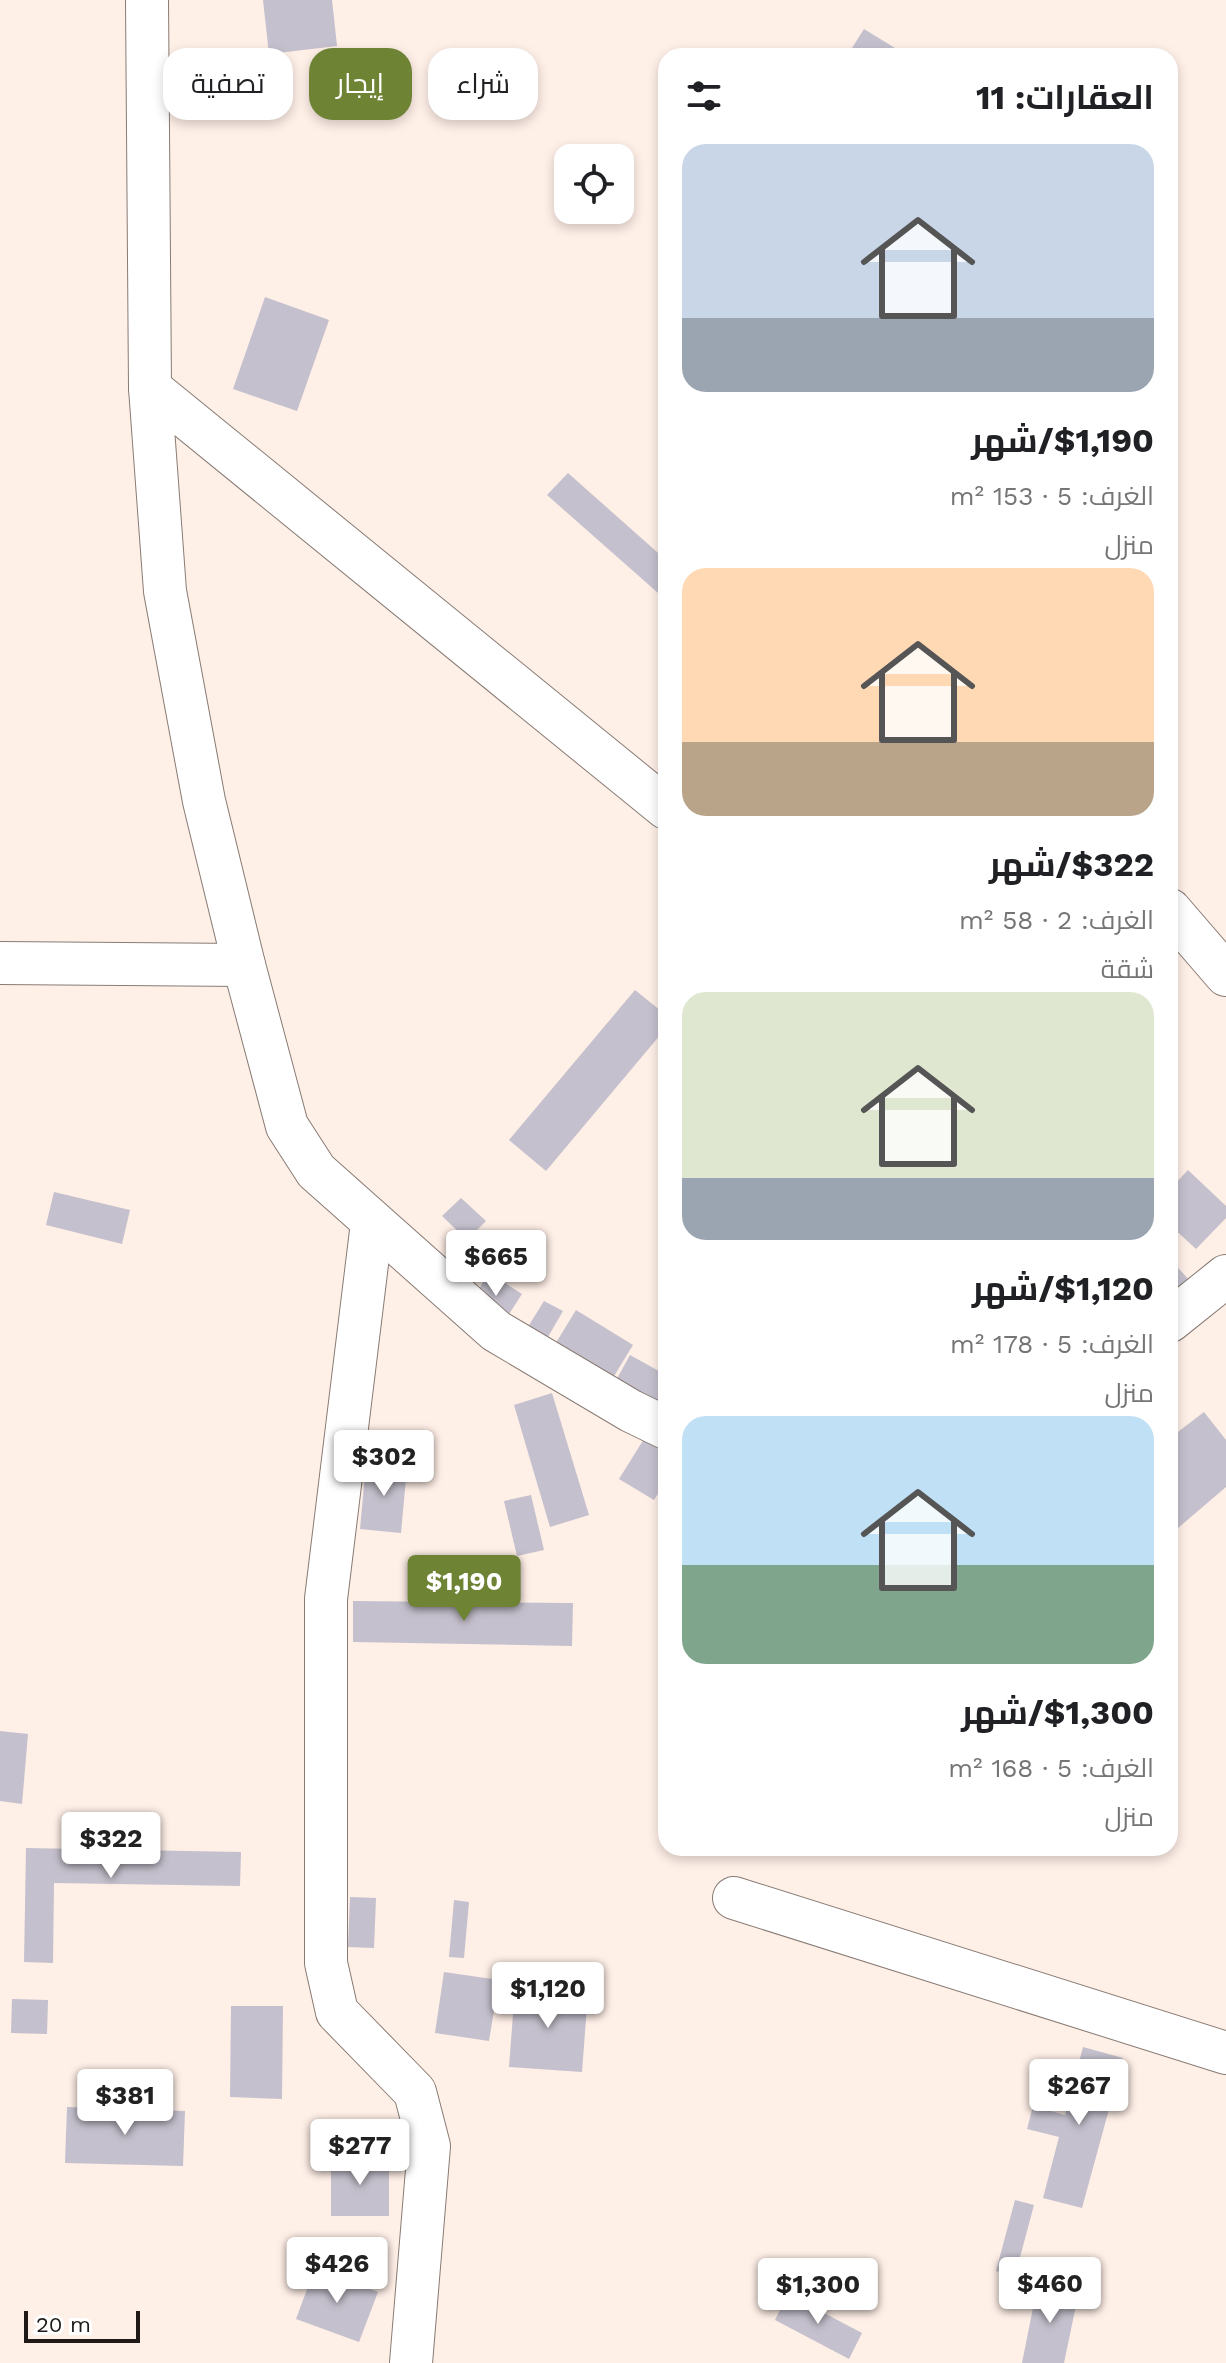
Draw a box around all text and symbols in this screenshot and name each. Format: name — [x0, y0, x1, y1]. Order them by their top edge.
chip: تصفية — [163, 48, 293, 120]
chip: إيجار — [309, 48, 412, 120]
chip: شراء — [428, 48, 538, 120]
icon: filters — [682, 74, 726, 118]
text: العقارات: 11 — [976, 77, 1154, 117]
map controls — [554, 144, 634, 224]
button: locate — [554, 144, 634, 224]
icon: home — [846, 196, 990, 340]
text: $1,190/شهر — [971, 420, 1154, 460]
text: الغرف: 5 · 153 m² — [950, 481, 1154, 511]
text: منزل — [1105, 530, 1154, 560]
icon: home — [846, 620, 990, 764]
text: $322/شهر — [989, 844, 1154, 884]
text: الغرف: 2 · 58 m² — [959, 905, 1154, 935]
text: شقة — [1101, 954, 1154, 984]
icon: home — [846, 1044, 990, 1188]
pin: $665 — [449, 1230, 543, 1298]
text: $665 — [464, 1241, 528, 1271]
text: $1,120/شهر — [972, 1268, 1154, 1308]
text: الغرف: 5 · 178 m² — [950, 1329, 1154, 1359]
text: منزل — [1105, 1378, 1154, 1408]
pin: $302 — [337, 1430, 431, 1498]
text: $302 — [352, 1441, 416, 1471]
icon: home — [846, 1468, 990, 1612]
pin: $1,190 — [399, 1555, 529, 1623]
text: $1,190 — [426, 1566, 502, 1596]
text: $1,300/شهر — [961, 1692, 1154, 1732]
text: الغرف: 5 · 168 m² — [948, 1753, 1154, 1783]
text: منزل — [1105, 1802, 1154, 1832]
pin: $322 — [64, 1812, 158, 1880]
text: $322 — [79, 1823, 143, 1853]
pin: $1,120 — [483, 1962, 613, 2030]
text: $1,120 — [510, 1973, 586, 2003]
pin: $267 — [1032, 2059, 1126, 2127]
pin: $381 — [78, 2069, 172, 2137]
text: $267 — [1047, 2070, 1111, 2100]
text: $381 — [95, 2080, 155, 2110]
pin: $277 — [313, 2119, 407, 2187]
text: $277 — [328, 2130, 392, 2160]
pin: $426 — [290, 2237, 384, 2305]
text: $426 — [305, 2248, 369, 2278]
pin: $460 — [1003, 2257, 1097, 2325]
pin: $1,300 — [753, 2258, 883, 2326]
text: $460 — [1017, 2268, 1083, 2298]
text: $1,300 — [776, 2269, 860, 2299]
scale bar — [24, 2307, 140, 2343]
text: 20 m — [36, 2312, 91, 2337]

